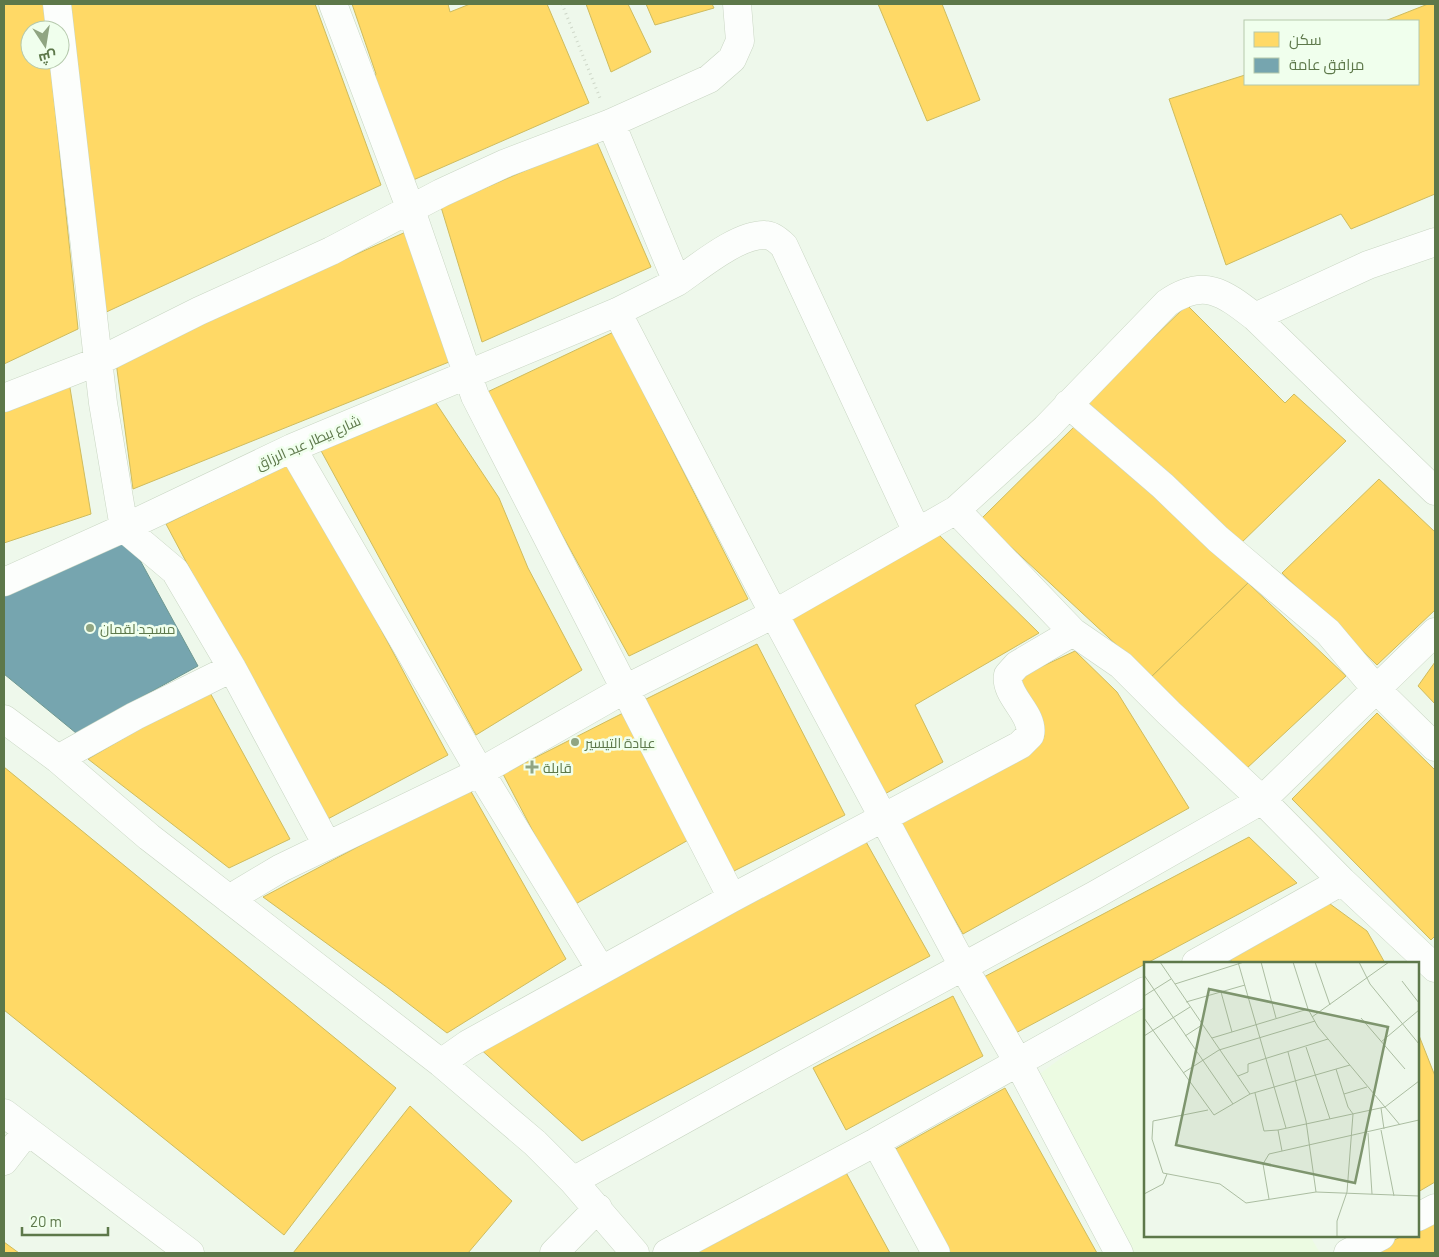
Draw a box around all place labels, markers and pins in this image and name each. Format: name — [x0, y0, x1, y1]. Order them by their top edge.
place label: مسجد لقمان — [100, 620, 175, 637]
marker: مسجد لقمان — [84, 622, 96, 634]
place label: عيادة التيسير — [584, 734, 655, 751]
marker: عيادة التيسير — [569, 736, 581, 748]
place label: قابلة — [543, 759, 572, 776]
marker: قابلة — [525, 760, 539, 774]

